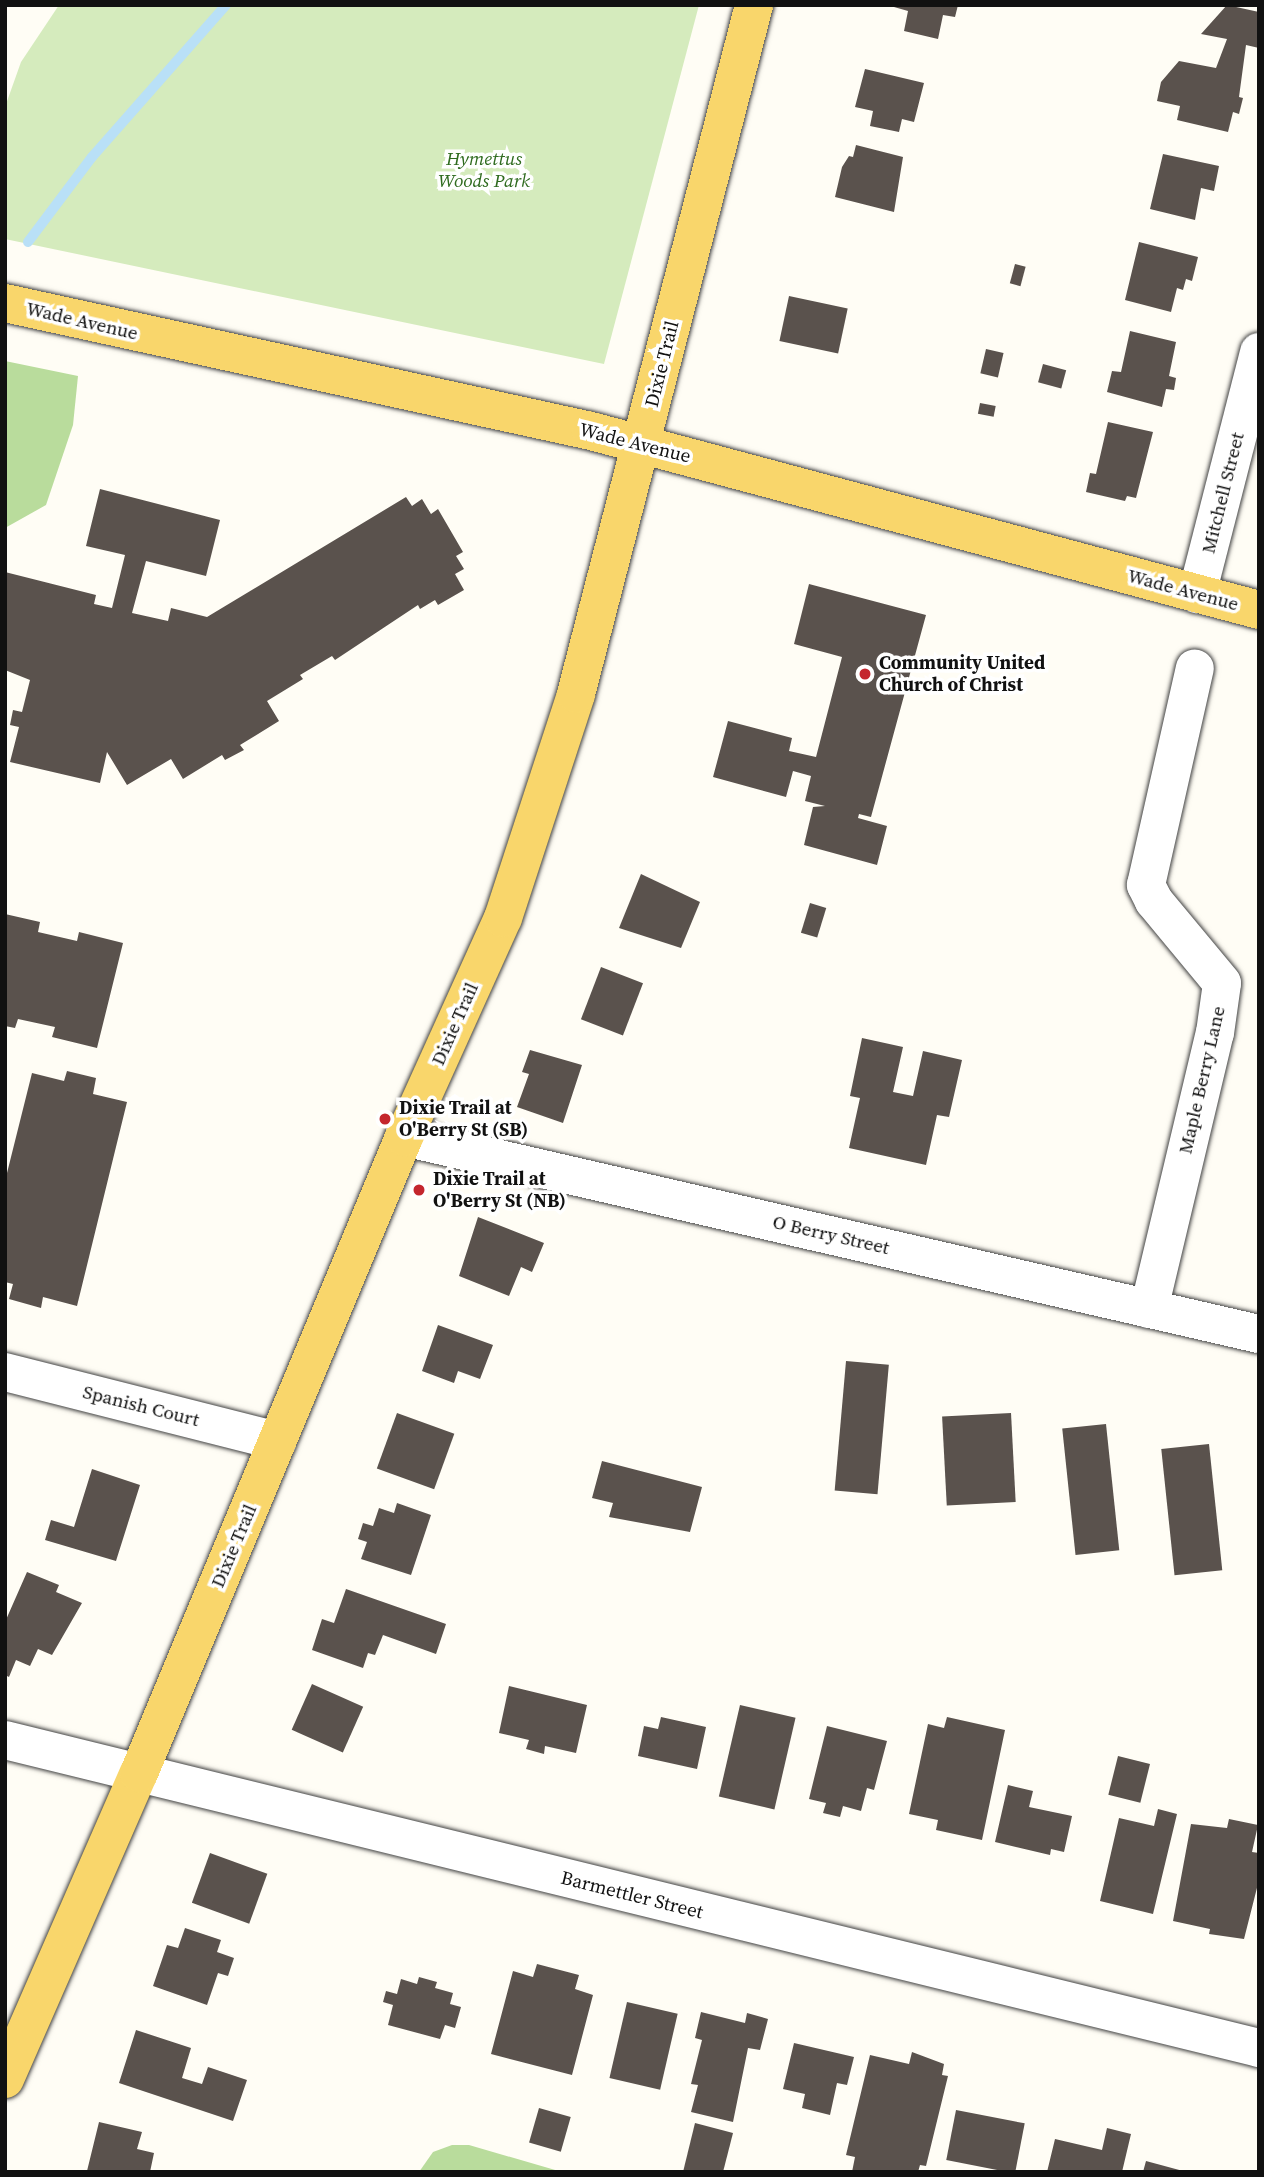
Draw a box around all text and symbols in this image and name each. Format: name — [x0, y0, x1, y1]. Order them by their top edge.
park label: Hymettus Woods Park — [438, 148, 530, 192]
street label: Wade Avenue — [24, 297, 140, 345]
street label: Dixie Trail — [640, 318, 684, 410]
street label: Wade Avenue — [577, 418, 693, 468]
street label: Mitchell Street — [1197, 430, 1249, 556]
street label: Wade Avenue — [1125, 564, 1241, 616]
place label: Community United Church of Christ — [879, 652, 1045, 696]
marker: Community United Church of Christ — [857, 666, 873, 682]
street label: Dixie Trail — [427, 979, 483, 1069]
street label: Maple Berry Lane — [1174, 1004, 1230, 1156]
place label: Dixie Trail at O'Berry St (SB) — [399, 1097, 528, 1141]
marker: Dixie Trail at O'Berry St (SB) — [377, 1111, 393, 1127]
place label: Dixie Trail at O'Berry St (NB) — [433, 1168, 566, 1212]
marker: Dixie Trail at O'Berry St (NB) — [411, 1182, 427, 1198]
street label: O Berry Street — [770, 1211, 892, 1259]
street label: Spanish Court — [80, 1381, 202, 1431]
street label: Dixie Trail — [206, 1501, 262, 1591]
street label: Barmettler Street — [558, 1866, 706, 1924]

